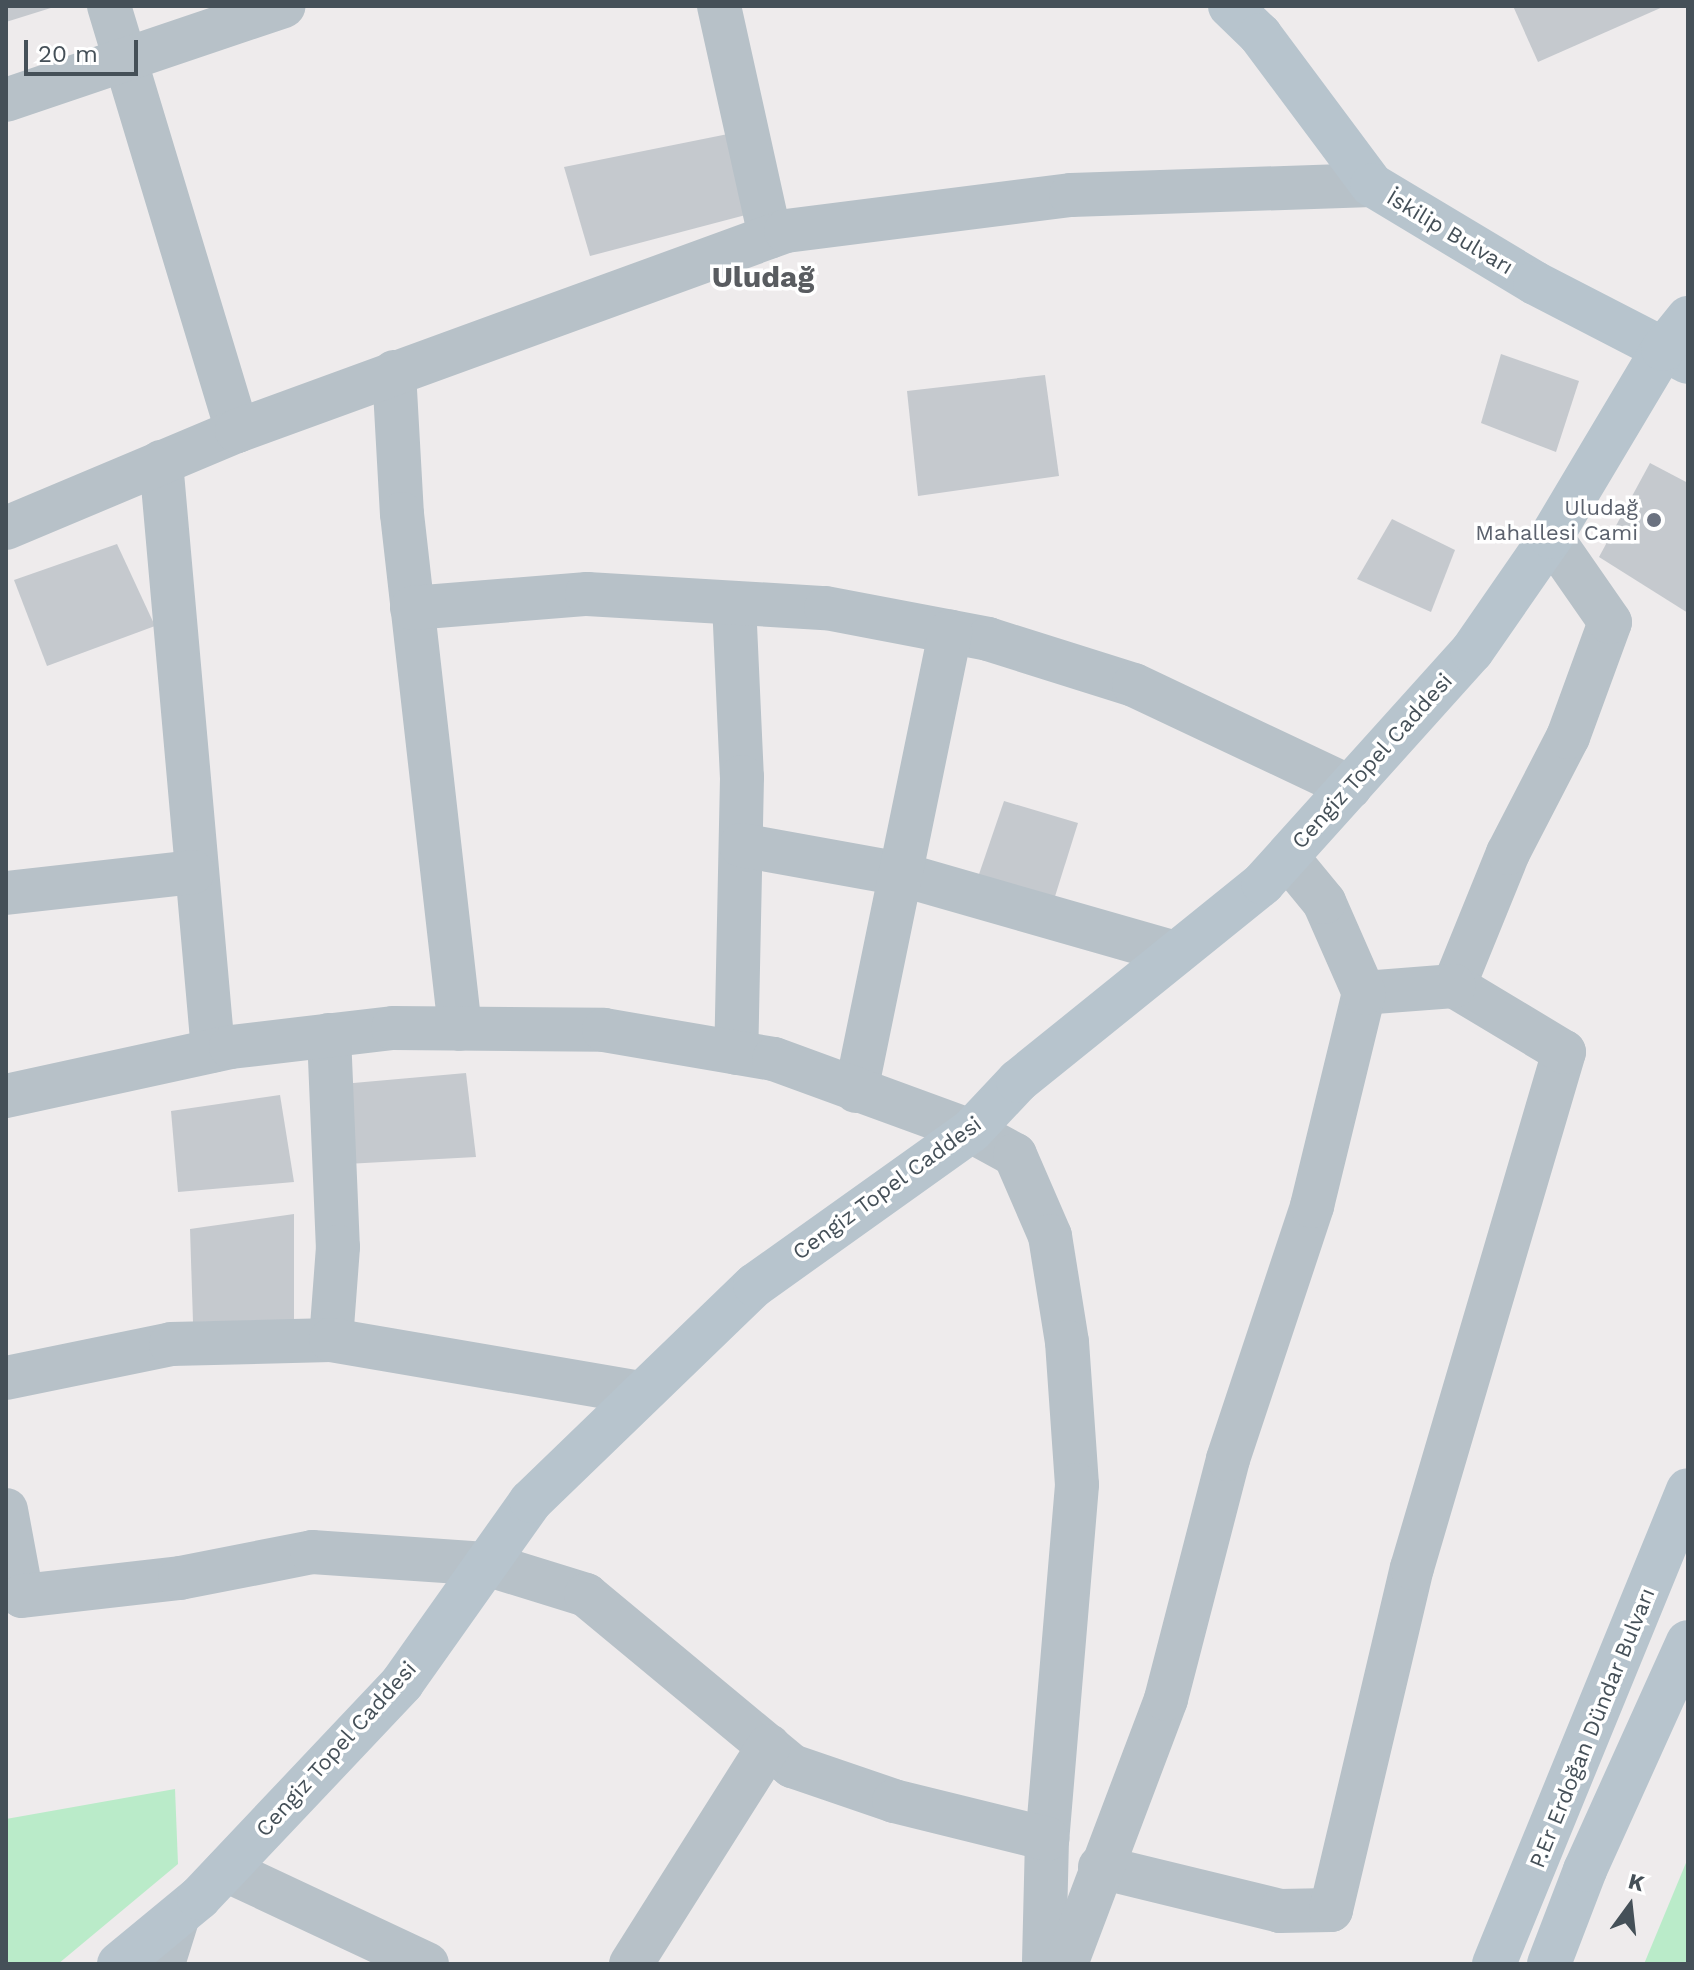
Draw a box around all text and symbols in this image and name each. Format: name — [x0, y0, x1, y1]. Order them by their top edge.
scale bar — [28, 24, 142, 74]
text: 20 m — [38, 40, 98, 68]
street label: İskilip Bulvarı — [1382, 184, 1518, 280]
district label: Uludağ — [712, 259, 814, 295]
place label: Uludağ Mahallesi Cami — [1475, 494, 1638, 546]
marker: Uludağ Mahallesi Cami — [1645, 511, 1663, 529]
street label: Cengiz Topel Caddesi — [1286, 667, 1458, 855]
street label: Cengiz Topel Caddesi — [787, 1110, 987, 1266]
street label: P.Er Erdoğan Dündar Bulvarı — [1523, 1584, 1661, 1872]
street label: Cengiz Topel Caddesi — [250, 1655, 422, 1843]
north arrow — [1590, 1866, 1670, 1946]
text: K — [1626, 1868, 1647, 1896]

